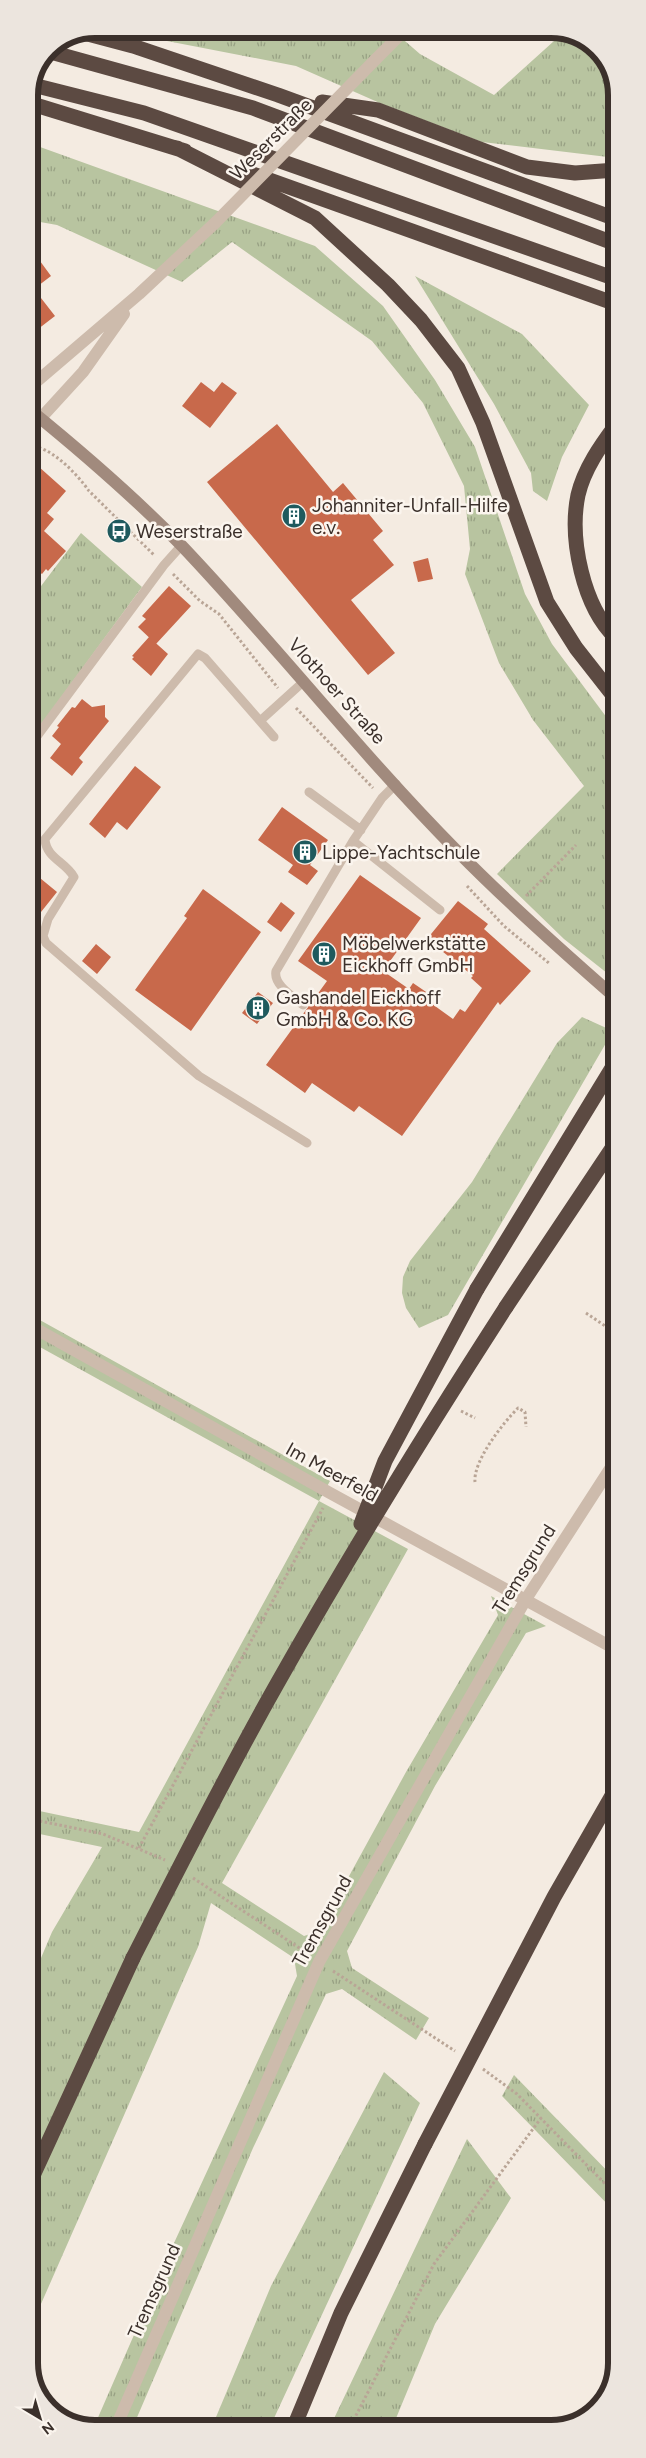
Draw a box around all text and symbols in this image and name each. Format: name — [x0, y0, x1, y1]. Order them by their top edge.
street label: Weserstraße — [225, 93, 317, 185]
place label: Johanniter-Unfall-Hilfe e.v. — [312, 494, 508, 539]
building icon: Johanniter-Unfall-Hilfe e.v. — [281, 503, 307, 529]
bus stop icon: Weserstraße — [106, 518, 132, 544]
place label: Weserstraße — [136, 520, 243, 543]
street label: Vlothoer Straße — [283, 633, 391, 749]
building icon: Lippe-Yachtschule — [292, 839, 318, 865]
place label: Lippe-Yachtschule — [322, 841, 480, 864]
place label: Möbelwerkstätte Eickhoff GmbH — [342, 932, 486, 977]
building icon: Möbelwerkstätte Eickhoff GmbH — [311, 941, 337, 967]
place label: Gashandel Eickhoff GmbH & Co. KG — [276, 986, 441, 1031]
building icon: Gashandel Eickhoff GmbH & Co. KG — [245, 995, 271, 1021]
street label: Im Meerfeld — [282, 1437, 382, 1507]
street label: Tremsgrund — [487, 1520, 561, 1618]
street label: Tremsgrund — [287, 1871, 357, 1971]
street label: Tremsgrund — [123, 2240, 185, 2342]
north arrow — [15, 2393, 65, 2443]
text: N — [38, 2418, 57, 2438]

